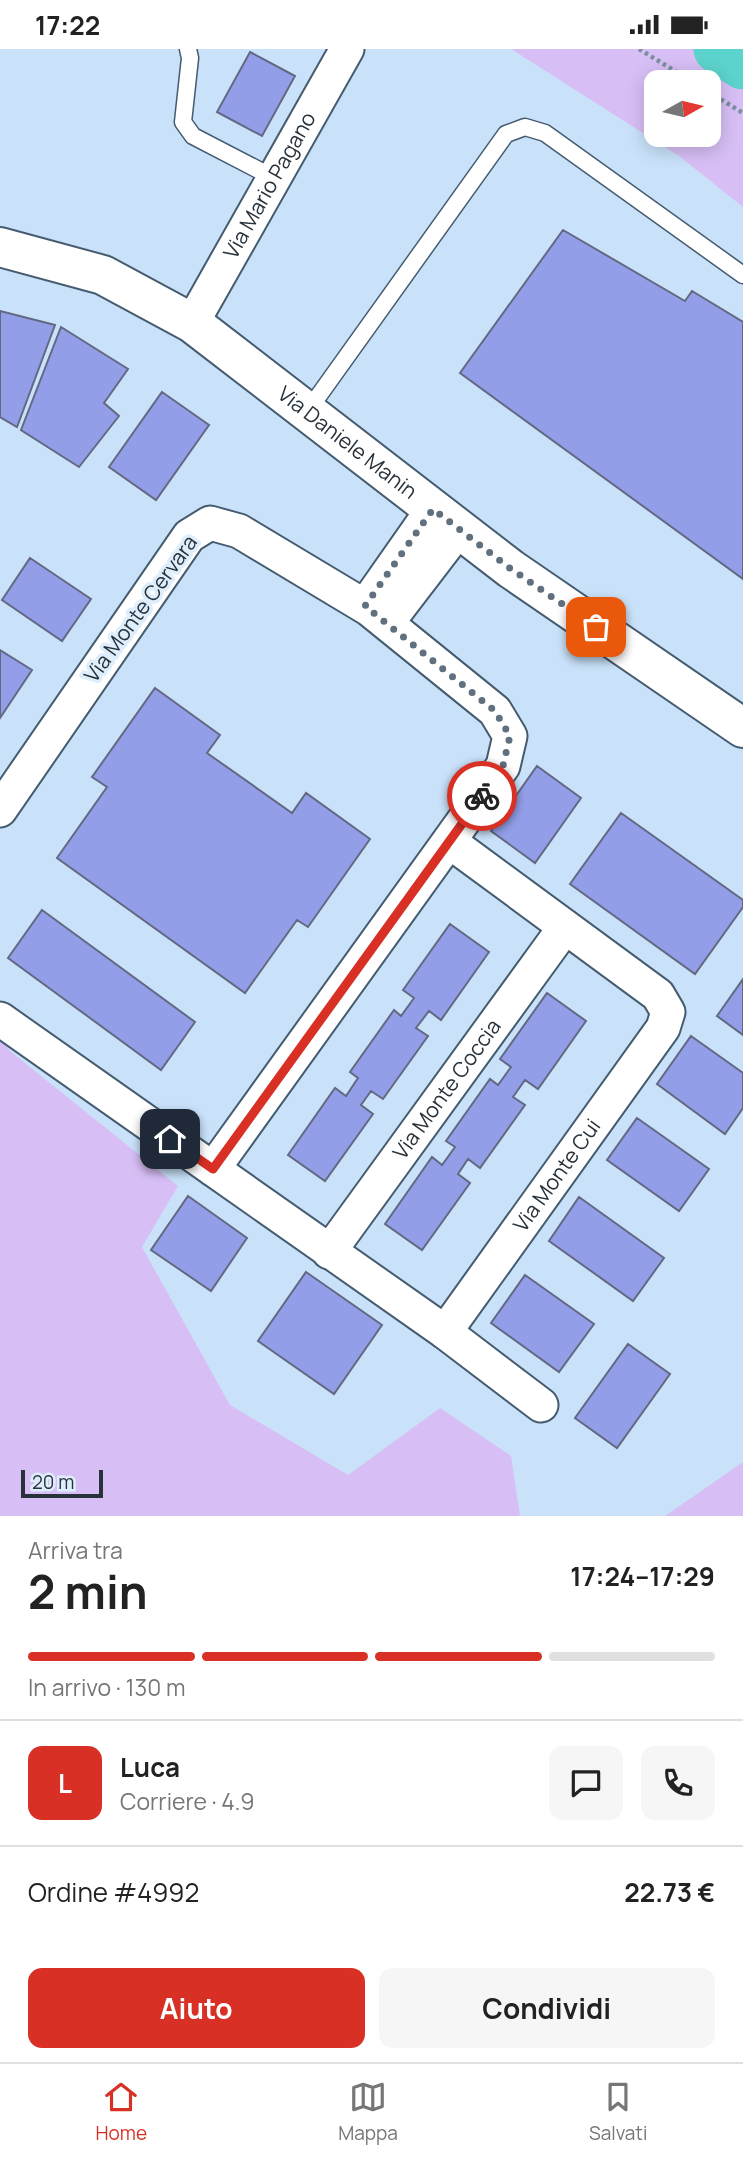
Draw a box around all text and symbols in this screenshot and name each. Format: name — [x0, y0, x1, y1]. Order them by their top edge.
text: 17:22 — [35, 7, 100, 43]
north arrow — [644, 70, 721, 147]
map controls — [644, 70, 721, 147]
street label: Via Mario Pagano — [216, 107, 322, 263]
street label: Via Daniele Manin — [272, 379, 423, 505]
street label: Via Monte Cervara — [77, 529, 203, 688]
pin — [566, 597, 626, 657]
icon: bag — [577, 608, 615, 646]
courier — [447, 761, 517, 831]
icon: bike — [463, 777, 501, 815]
street label: Via Monte Coccia — [386, 1013, 507, 1164]
pin — [140, 1109, 200, 1169]
street label: Via Monte Cui — [506, 1113, 606, 1237]
icon: home — [151, 1120, 189, 1158]
scale bar — [21, 1467, 103, 1499]
text: 20 m — [32, 1469, 74, 1495]
text: Arriva tra — [28, 1534, 123, 1566]
text: 17:24–17:29 — [570, 1558, 715, 1594]
text: 2 min — [28, 1560, 148, 1623]
text: In arrivo · 130 m — [28, 1671, 185, 1703]
button: chat — [549, 1746, 623, 1820]
button: phone — [641, 1746, 715, 1820]
text: Luca — [120, 1749, 180, 1785]
text: L — [58, 1765, 72, 1801]
text: Corriere · 4.9 — [120, 1785, 255, 1817]
text: Ordine #4992 — [28, 1874, 199, 1910]
text: 22.73 € — [624, 1874, 715, 1910]
button: Aiuto — [28, 1968, 365, 2048]
button: Condividi — [379, 1968, 715, 2048]
tab: Home — [96, 2078, 147, 2146]
tab: Mappa — [338, 2078, 398, 2146]
tab: Salvati — [589, 2078, 647, 2146]

